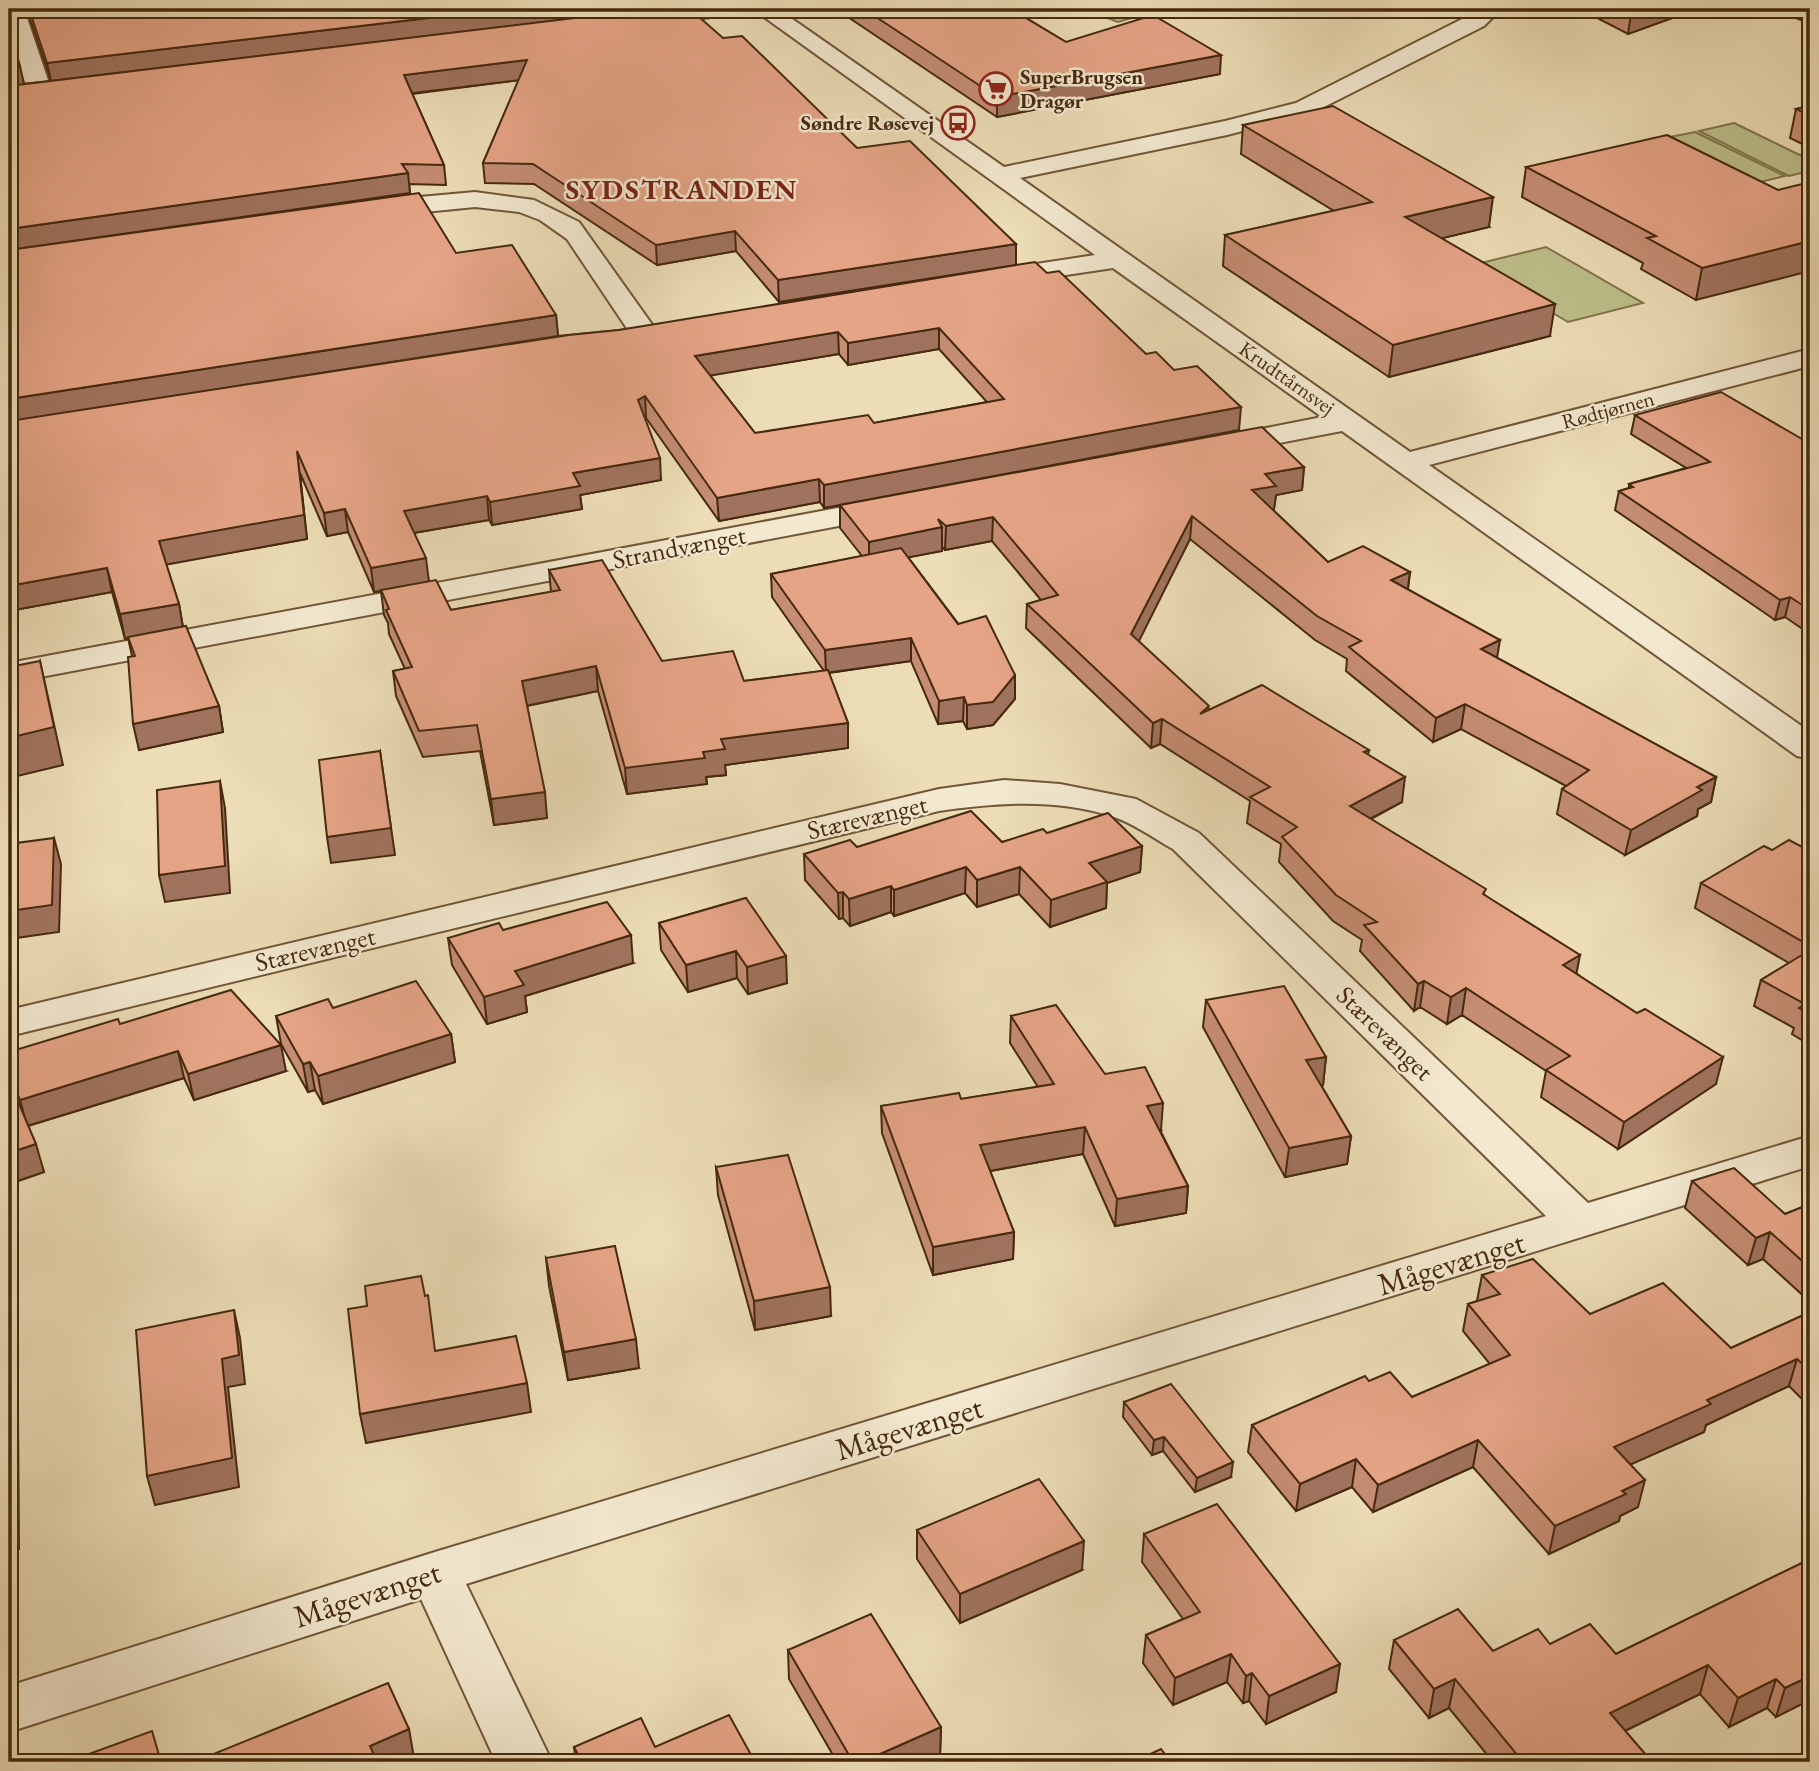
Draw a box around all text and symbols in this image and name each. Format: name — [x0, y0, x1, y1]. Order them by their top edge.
place label: SuperBrugsen Dragør — [1020, 63, 1143, 114]
supermarket icon: SuperBrugsen Dragør — [977, 70, 1015, 108]
bus stop icon: Søndre Røsevej — [939, 104, 977, 142]
place label: Søndre Røsevej — [801, 109, 934, 136]
district label: SYDSTRANDEN — [565, 171, 799, 207]
street label: Krudttårnsvej — [1234, 335, 1341, 421]
street label: Rødtjørnen — [1559, 384, 1657, 435]
street label: Strandvænget — [609, 517, 749, 577]
street label: Stærevænget — [804, 787, 930, 847]
street label: Stærevænget — [252, 919, 378, 979]
street label: Stærevænget — [1329, 978, 1441, 1088]
street label: Mågevænget — [1372, 1221, 1530, 1305]
street label: Mågevænget — [830, 1386, 988, 1470]
street label: Mågevænget — [288, 1551, 446, 1637]

